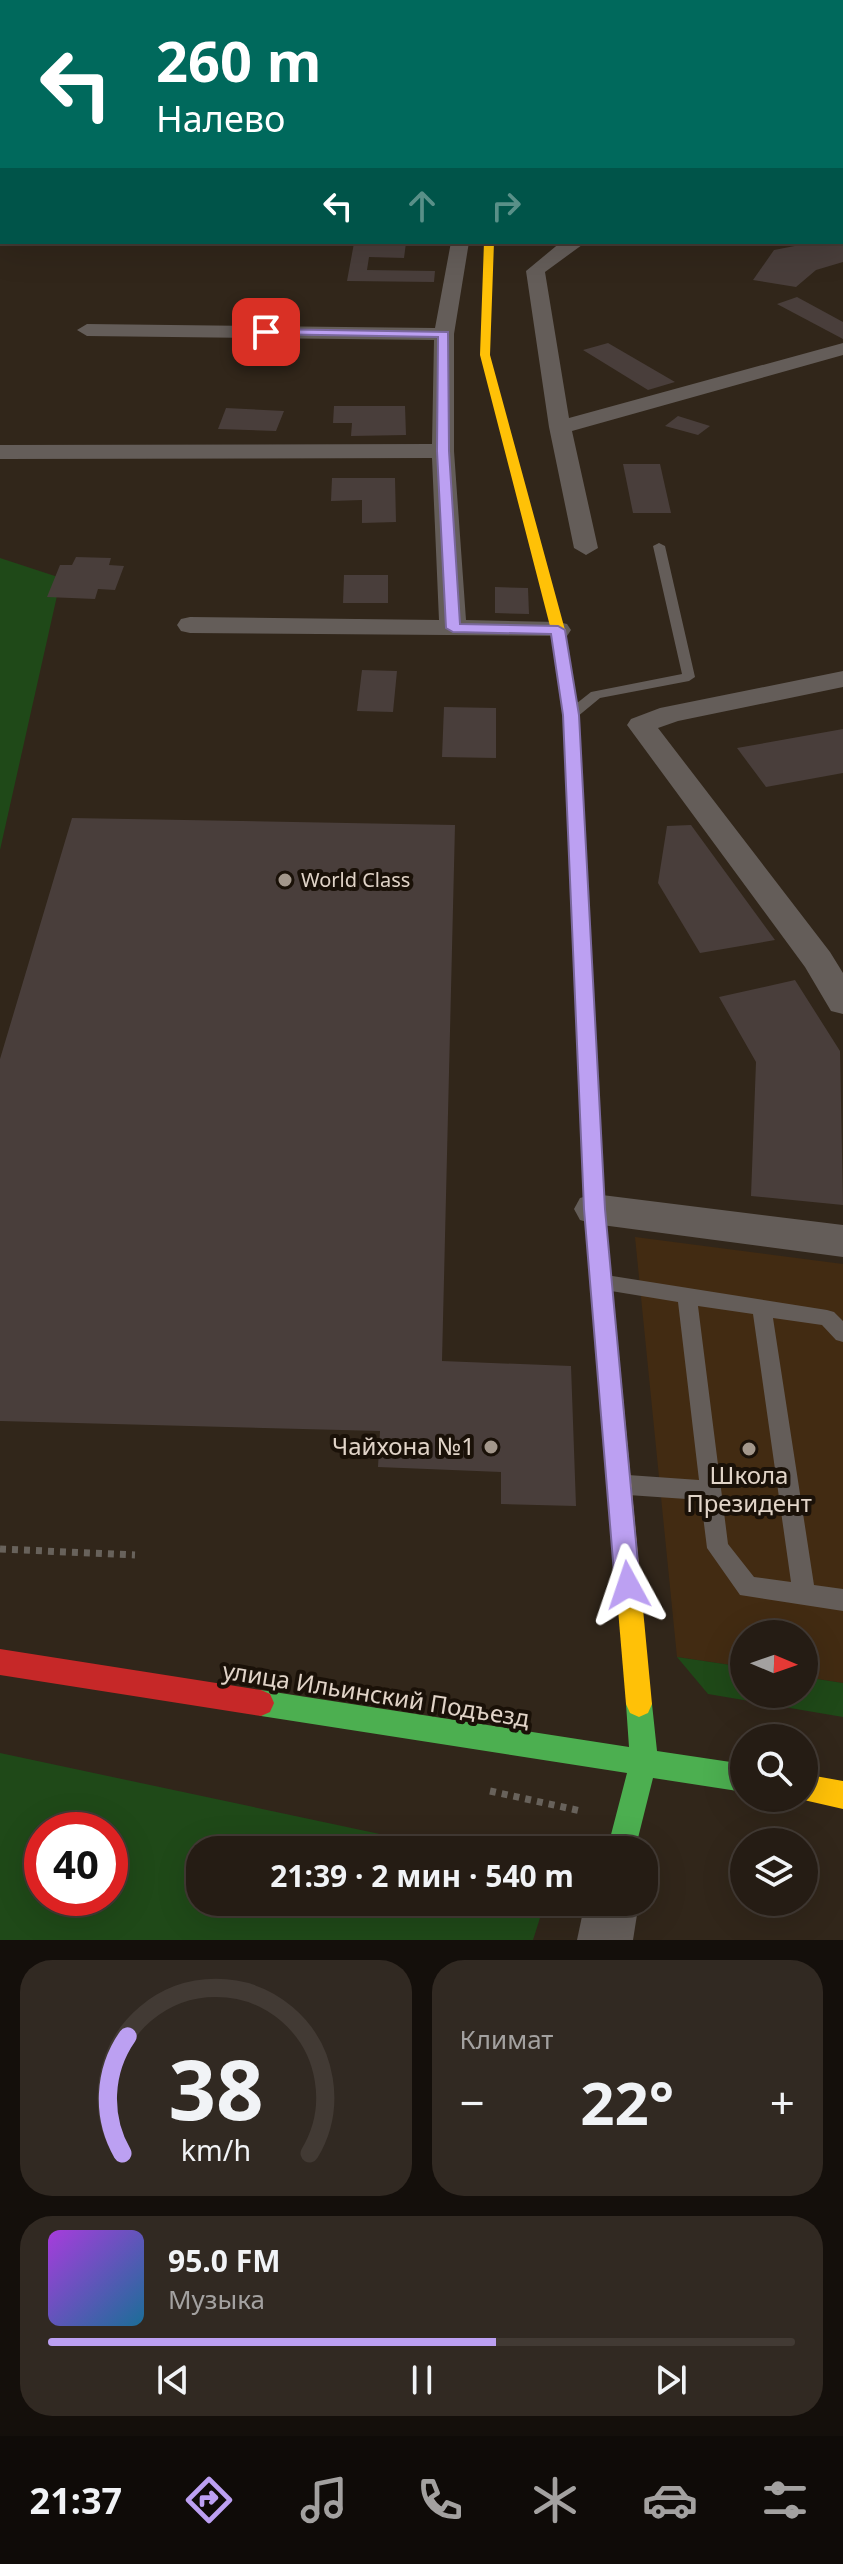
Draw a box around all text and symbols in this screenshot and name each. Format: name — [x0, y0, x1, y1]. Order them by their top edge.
text: 260 m — [156, 22, 321, 98]
icon: left — [24, 32, 128, 136]
text: Налево — [156, 94, 285, 143]
icon: left — [316, 184, 360, 228]
icon: ahead — [400, 184, 444, 228]
icon: right — [484, 184, 528, 228]
pin — [232, 298, 300, 366]
icon: arrive — [244, 310, 288, 354]
place label: World Class — [301, 866, 410, 893]
marker: World Class — [276, 871, 294, 889]
place label: Чайхона №1 — [332, 1429, 475, 1462]
marker: Чайхона №1 — [482, 1438, 500, 1456]
marker: Школа Президент — [740, 1440, 758, 1458]
place label: Школа Президент — [686, 1458, 812, 1519]
position arrow — [586, 1543, 670, 1627]
north arrow — [730, 1620, 818, 1708]
map controls — [730, 1620, 818, 1916]
street label: улица Ильинский Подъезд — [220, 1653, 532, 1734]
button: search — [730, 1724, 818, 1812]
speed limit sign: 40 — [24, 1812, 128, 1916]
button: layers — [730, 1828, 818, 1916]
text: 21:39 · 2 мин · 540 m — [270, 1855, 574, 1896]
text: Климат — [460, 2021, 553, 2057]
text: 38 — [168, 2031, 263, 2144]
text: 22° — [580, 2061, 674, 2143]
text: − — [460, 2072, 485, 2132]
text: + — [770, 2072, 795, 2132]
text: km/h — [181, 2130, 251, 2169]
text: 95.0 FM — [168, 2240, 280, 2281]
text: Музыка — [168, 2281, 265, 2317]
icon: previous — [151, 2358, 195, 2402]
icon: pause — [400, 2358, 444, 2402]
icon: next — [649, 2358, 693, 2402]
icon: directions — [181, 2472, 237, 2528]
icon: music — [296, 2472, 352, 2528]
icon: phone — [412, 2472, 468, 2528]
icon: climate — [527, 2472, 583, 2528]
icon: car — [642, 2472, 698, 2528]
icon: filters — [757, 2472, 813, 2528]
text: 21:37 — [30, 2476, 122, 2525]

